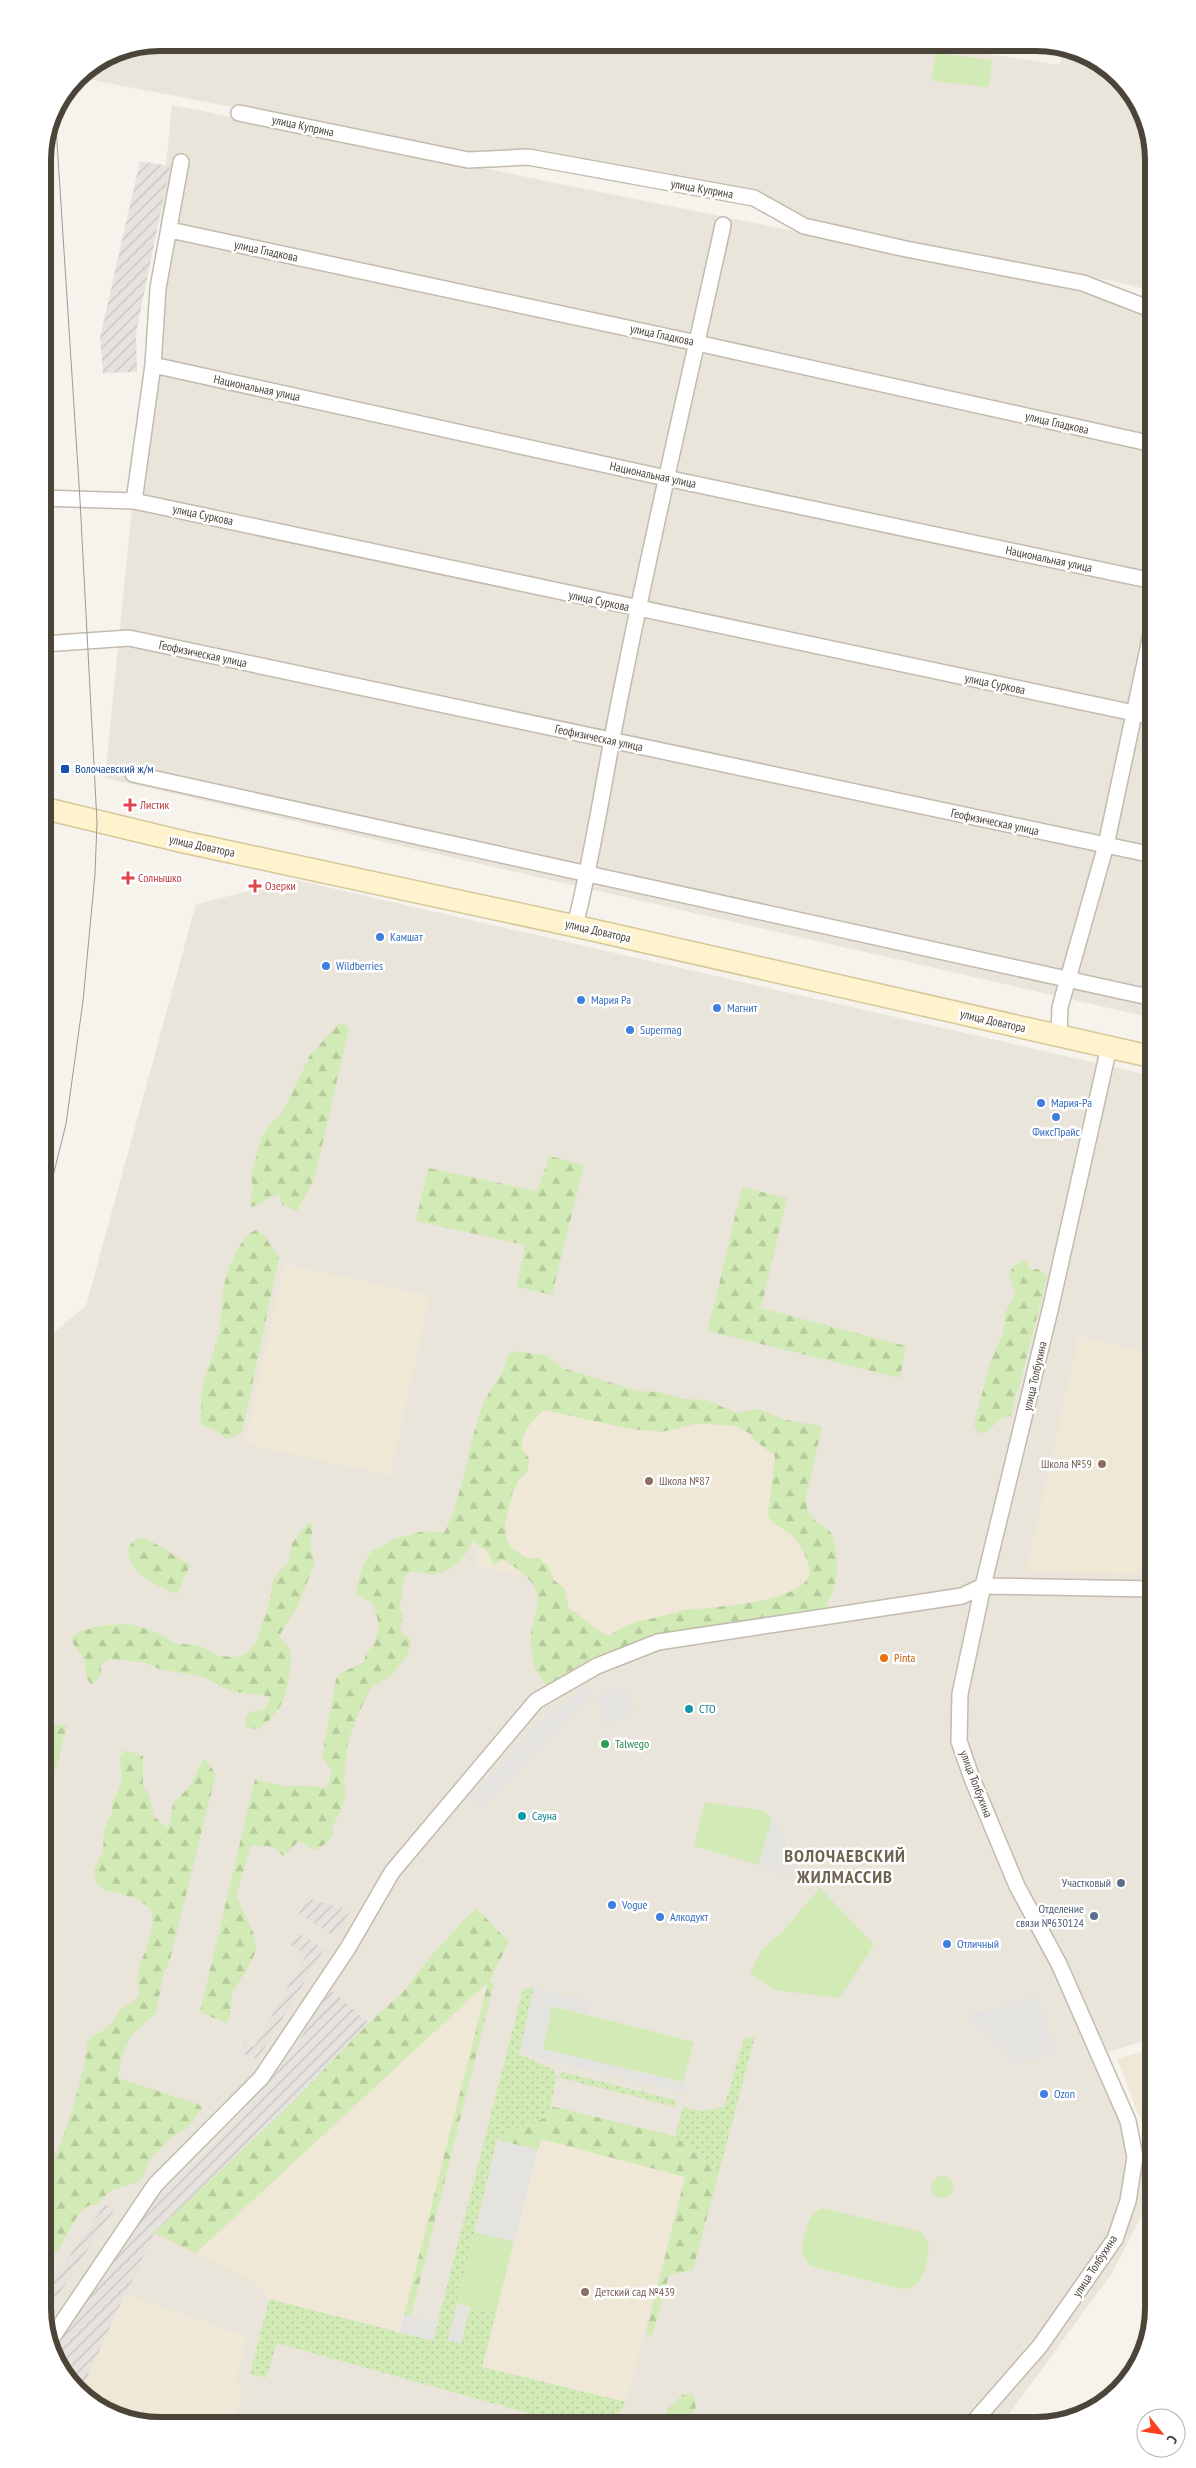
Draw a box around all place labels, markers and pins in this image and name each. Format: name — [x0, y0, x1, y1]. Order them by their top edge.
place label: Волочаевский ж/м — [75, 761, 154, 776]
marker: Волочаевский ж/м — [59, 763, 71, 775]
place label: Листик — [139, 797, 170, 812]
marker: Листик — [124, 799, 136, 811]
place label: Солнышко — [138, 870, 182, 885]
marker: Солнышко — [122, 872, 134, 884]
place label: Озерки — [265, 878, 296, 893]
marker: Озерки — [249, 880, 261, 892]
place label: Камшат — [390, 929, 423, 944]
marker: Камшат — [374, 931, 386, 943]
place label: Wildberries — [336, 958, 383, 973]
marker: Wildberries — [320, 960, 332, 972]
place label: Мария Ра — [591, 992, 631, 1007]
marker: Мария Ра — [575, 994, 587, 1006]
place label: Магнит — [727, 1000, 757, 1015]
marker: Магнит — [711, 1002, 723, 1014]
place label: Supermag — [640, 1022, 682, 1037]
marker: Supermag — [624, 1024, 636, 1036]
place label: Мария-Ра — [1051, 1095, 1092, 1110]
marker: Мария-Ра — [1035, 1097, 1047, 1109]
marker: ФиксПрайс — [1050, 1111, 1062, 1123]
place label: ФиксПрайс — [1032, 1124, 1081, 1139]
place label: Школа №59 — [1041, 1456, 1092, 1471]
marker: Школа №59 — [1096, 1458, 1108, 1470]
place label: Школа №87 — [659, 1473, 710, 1488]
marker: Школа №87 — [643, 1475, 655, 1487]
place label: Pinta — [894, 1650, 916, 1665]
marker: Pinta — [878, 1652, 890, 1664]
place label: СТО — [699, 1701, 716, 1716]
marker: СТО — [683, 1703, 695, 1715]
place label: Talwego — [615, 1736, 649, 1751]
marker: Talwego — [599, 1738, 611, 1750]
place label: Сауна — [532, 1808, 557, 1823]
marker: Сауна — [516, 1810, 528, 1822]
place label: Участковый — [1062, 1875, 1111, 1890]
marker: Участковый — [1115, 1877, 1127, 1889]
place label: Vogue — [621, 1897, 648, 1912]
marker: Vogue — [606, 1899, 618, 1911]
place label: Отделение связи №630124 — [1016, 1901, 1085, 1930]
place label: Алкодукт — [670, 1909, 709, 1924]
marker: Отделение связи №630124 — [1088, 1910, 1100, 1922]
marker: Алкодукт — [654, 1911, 666, 1923]
place label: Отличный — [957, 1936, 999, 1951]
marker: Отличный — [941, 1938, 953, 1950]
place label: Ozon — [1054, 2086, 1075, 2101]
marker: Ozon — [1038, 2088, 1050, 2100]
place label: Детский сад №439 — [595, 2284, 675, 2299]
marker: Детский сад №439 — [579, 2286, 591, 2298]

